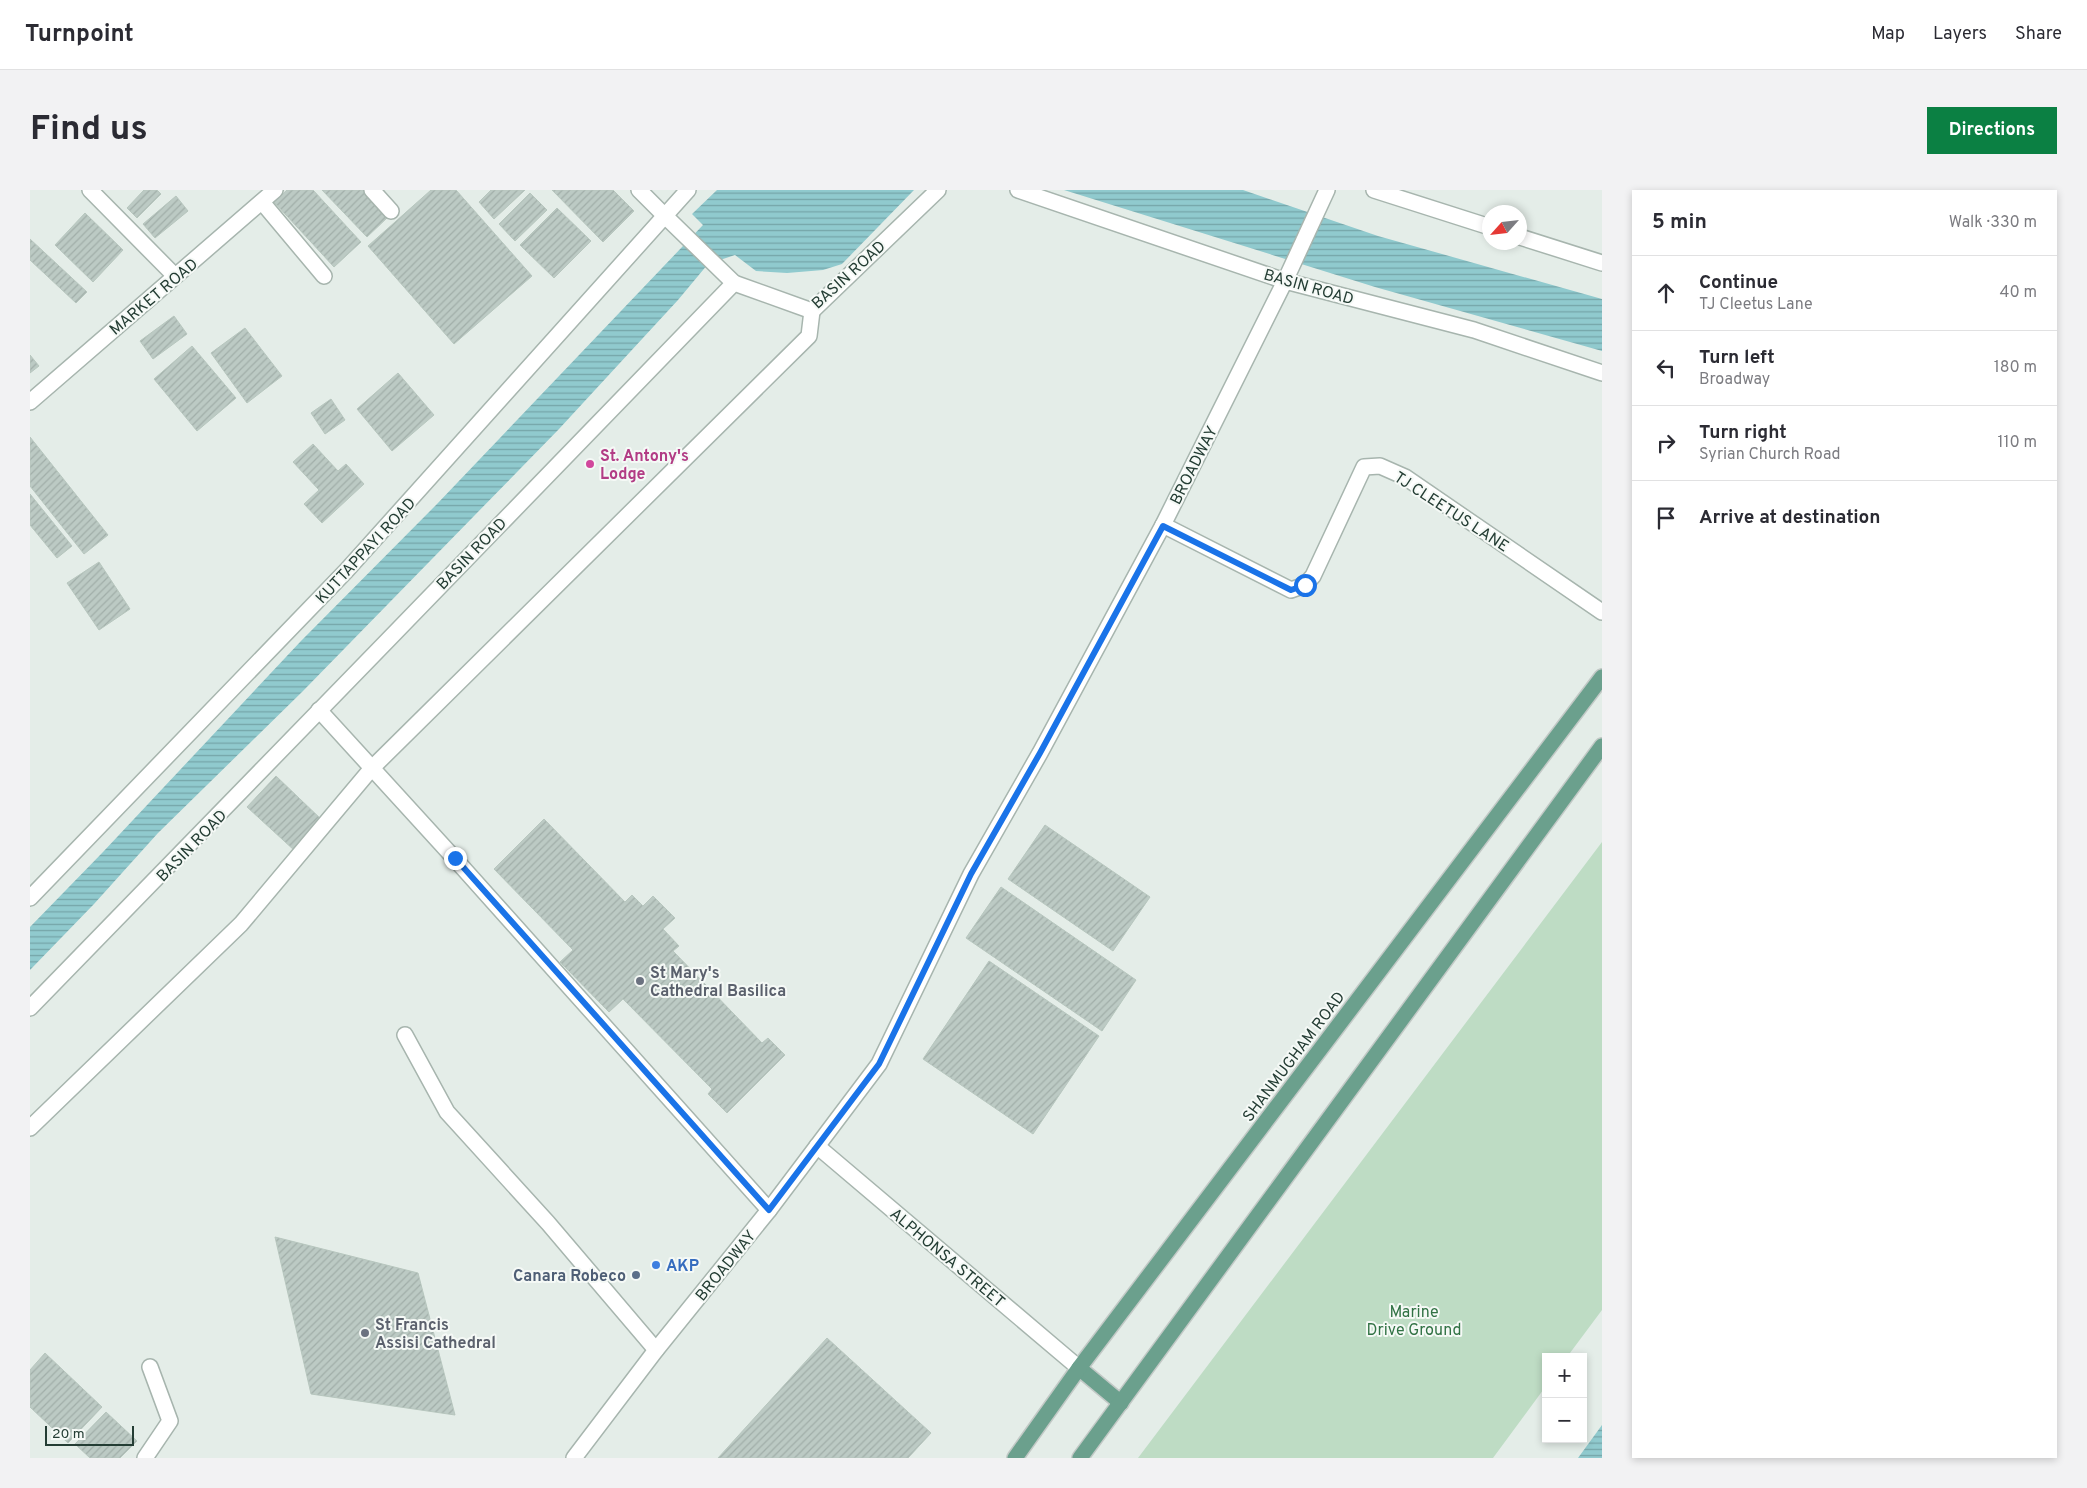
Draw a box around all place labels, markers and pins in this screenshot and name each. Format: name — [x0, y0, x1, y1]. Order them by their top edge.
place label: St. Antony's Lodge — [600, 447, 689, 485]
marker: St. Antony's Lodge — [584, 458, 596, 470]
place label: St Mary's Cathedral Basilica — [650, 964, 786, 1002]
marker: St Mary's Cathedral Basilica — [634, 975, 646, 987]
place label: AKP — [666, 1257, 699, 1277]
marker: AKP — [650, 1259, 662, 1271]
place label: Canara Robeco — [513, 1267, 626, 1287]
marker: Canara Robeco — [630, 1269, 642, 1281]
place label: St Francis Assisi Cathedral — [375, 1316, 496, 1354]
marker: St Francis Assisi Cathedral — [359, 1327, 371, 1339]

